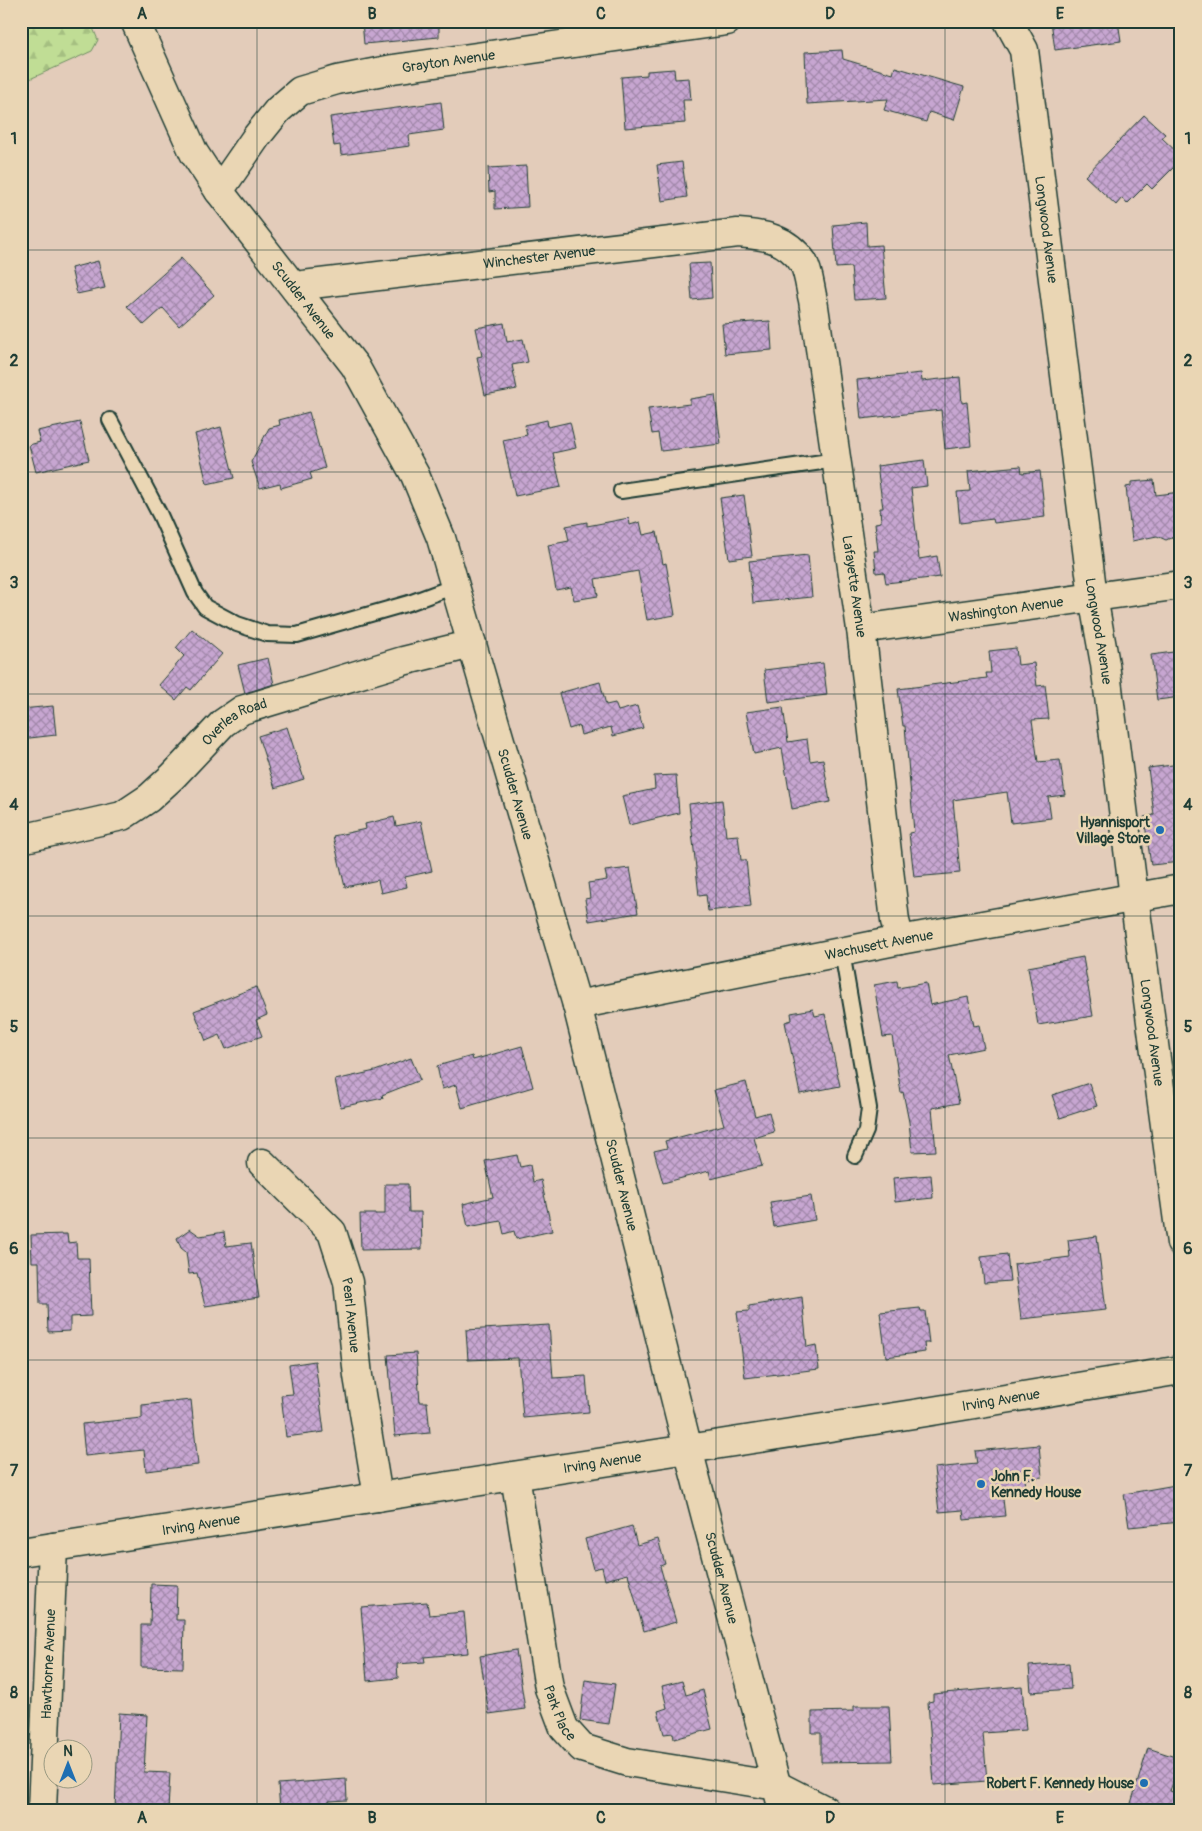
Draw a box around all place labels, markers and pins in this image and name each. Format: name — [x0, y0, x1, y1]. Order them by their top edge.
place label: Hyannisport Village Store — [1076, 814, 1151, 847]
marker: Hyannisport Village Store — [1154, 824, 1166, 836]
place label: John F. Kennedy House — [991, 1468, 1082, 1501]
marker: John F. Kennedy House — [975, 1478, 987, 1490]
place label: Robert F. Kennedy House — [986, 1775, 1135, 1792]
marker: Robert F. Kennedy House — [1138, 1777, 1150, 1789]

